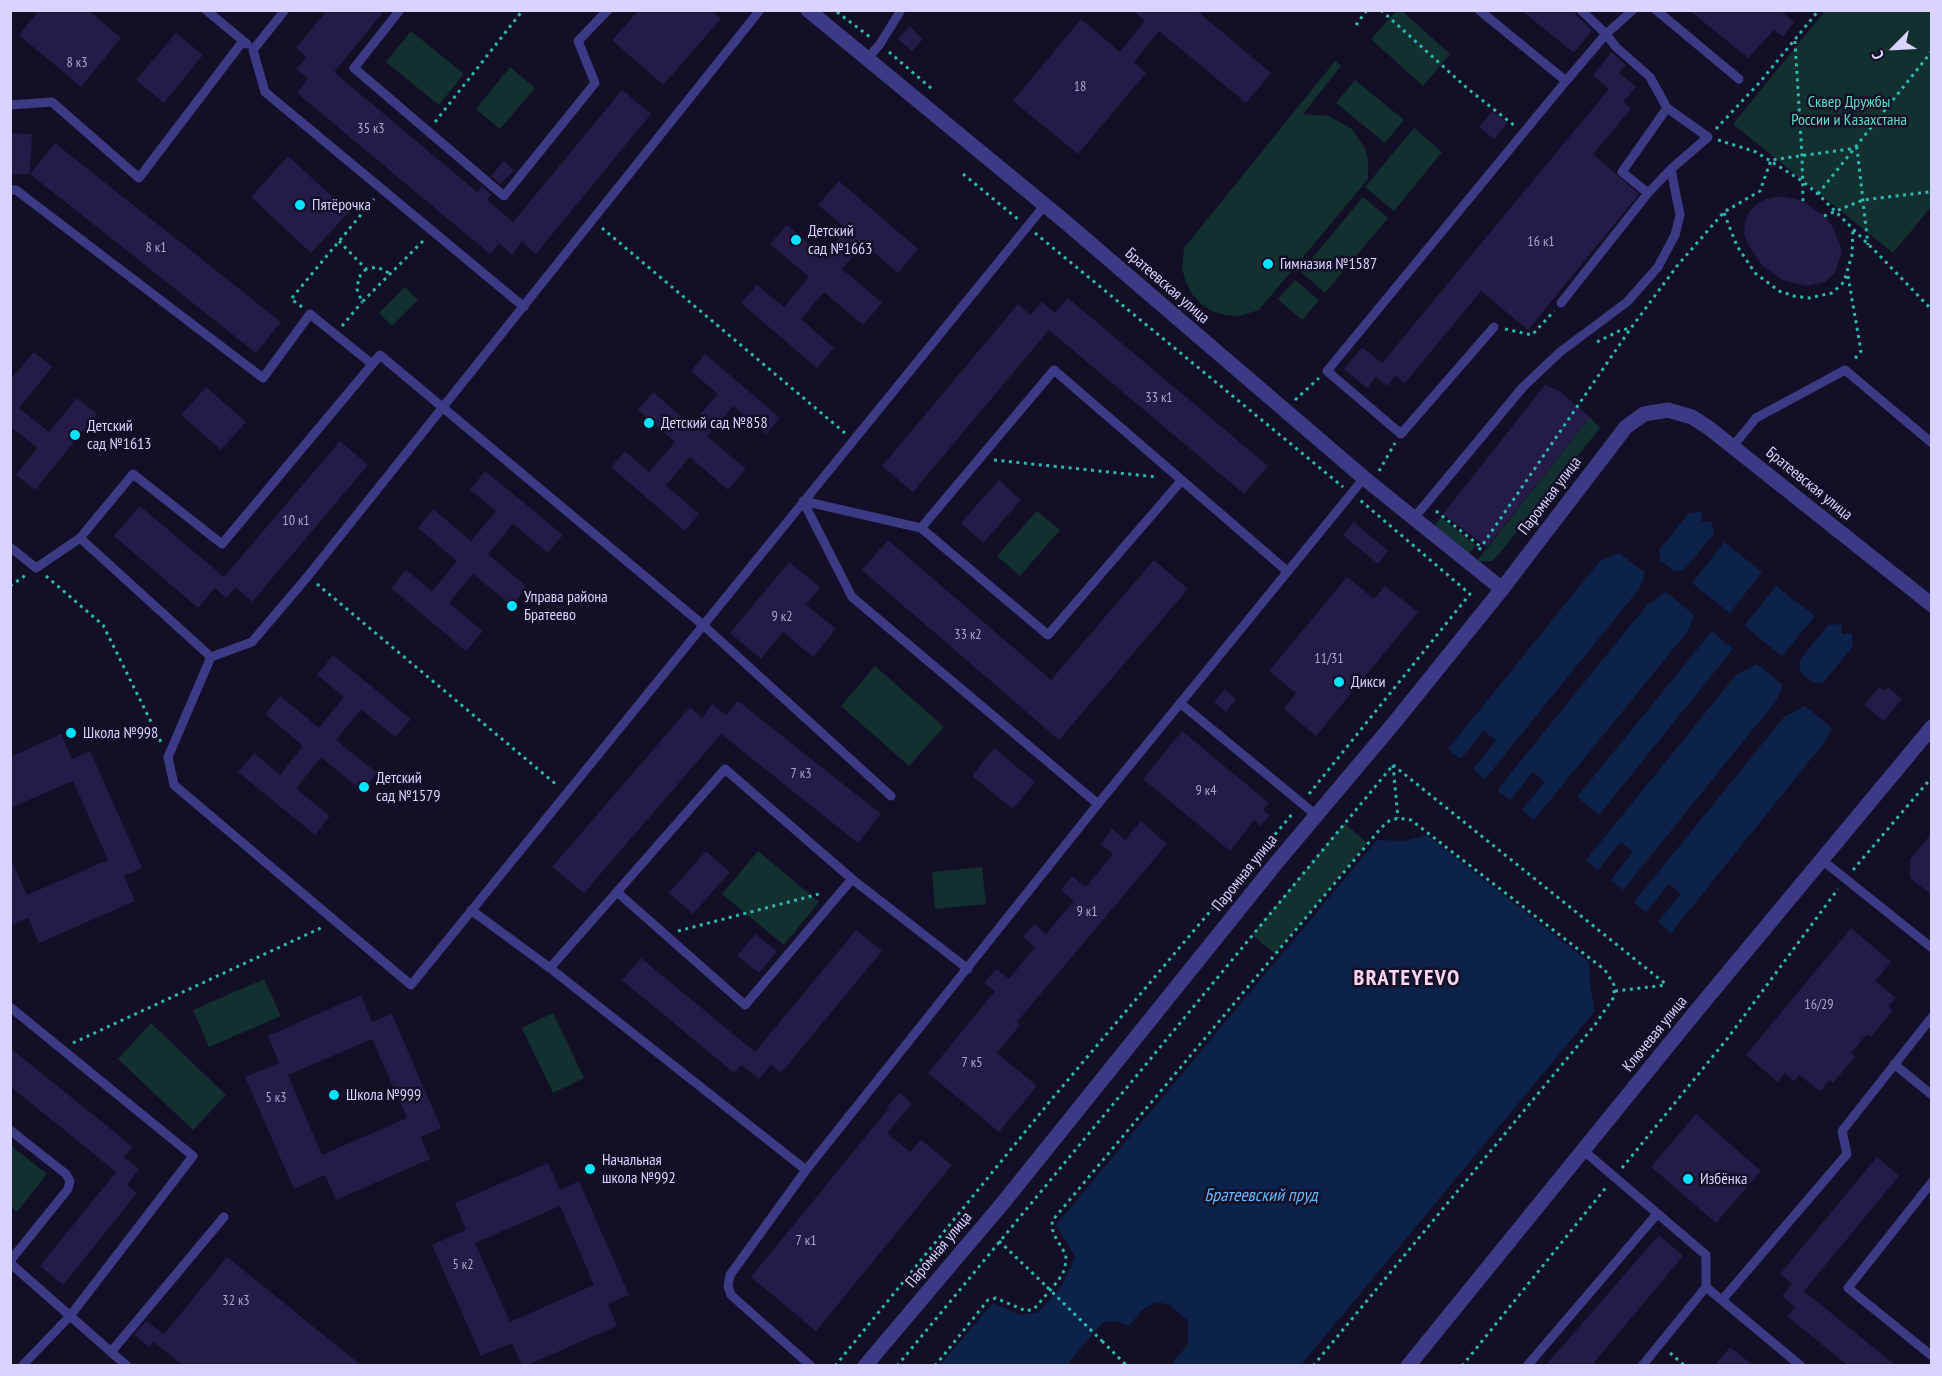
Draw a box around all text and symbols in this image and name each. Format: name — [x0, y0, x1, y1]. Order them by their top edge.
north arrow — [1864, 18, 1924, 78]
text: С — [1867, 48, 1888, 63]
house number: 8 к3 — [67, 55, 87, 71]
house number: 18 — [1074, 79, 1086, 95]
park label: Сквер Дружбы России и Казахстана — [1791, 92, 1907, 130]
house number: 35 к3 — [357, 121, 385, 137]
place label: Пятёрочка — [312, 195, 371, 215]
marker: Пятёрочка — [293, 198, 307, 212]
place label: Детский сад №1663 — [808, 221, 873, 259]
marker: Детский сад №1663 — [789, 233, 803, 247]
house number: 16 к1 — [1527, 234, 1555, 250]
house number: 8 к1 — [146, 240, 166, 256]
street label: Братеевская улица — [1121, 244, 1213, 328]
place label: Гимназия №1587 — [1280, 254, 1377, 274]
marker: Гимназия №1587 — [1261, 257, 1275, 271]
house number: 33 к1 — [1145, 390, 1173, 406]
place label: Детский сад №858 — [661, 413, 768, 433]
place label: Детский сад №1613 — [87, 416, 152, 454]
marker: Детский сад №858 — [642, 416, 656, 430]
marker: Детский сад №1613 — [68, 428, 82, 442]
street label: Братеевская улица — [1762, 443, 1856, 525]
street label: Паромная улица — [1514, 453, 1586, 539]
house number: 10 к1 — [282, 513, 310, 529]
place label: Управа района Братеево — [524, 587, 608, 625]
marker: Управа района Братеево — [505, 599, 519, 613]
house number: 9 к2 — [772, 609, 792, 625]
house number: 33 к2 — [954, 627, 982, 643]
house number: 11/31 — [1314, 651, 1344, 667]
place label: Дикси — [1351, 672, 1385, 692]
marker: Дикси — [1332, 675, 1346, 689]
place label: Школа №998 — [83, 723, 158, 743]
marker: Школа №998 — [64, 726, 78, 740]
house number: 7 к3 — [791, 766, 811, 782]
place label: Детский сад №1579 — [376, 768, 441, 806]
marker: Детский сад №1579 — [357, 780, 371, 794]
house number: 9 к4 — [1196, 783, 1216, 799]
street label: Паромная улица — [1208, 831, 1282, 915]
house number: 9 к1 — [1077, 904, 1097, 920]
district label: BRATEYEVO — [1353, 966, 1461, 992]
street label: Ключевая улица — [1619, 992, 1691, 1076]
house number: 16/29 — [1804, 997, 1834, 1013]
house number: 7 к5 — [962, 1055, 982, 1071]
place label: Школа №999 — [346, 1085, 421, 1105]
marker: Школа №999 — [327, 1088, 341, 1102]
house number: 5 к3 — [266, 1090, 286, 1106]
place label: Начальная школа №992 — [602, 1150, 676, 1188]
marker: Начальная школа №992 — [583, 1162, 597, 1176]
place label: Избёнка — [1700, 1169, 1747, 1189]
marker: Избёнка — [1681, 1172, 1695, 1186]
water label: Братеевский пруд — [1204, 1185, 1318, 1207]
street label: Паромная улица — [902, 1208, 976, 1292]
house number: 7 к1 — [796, 1233, 816, 1249]
house number: 5 к2 — [453, 1257, 473, 1273]
house number: 32 к3 — [222, 1293, 250, 1309]

